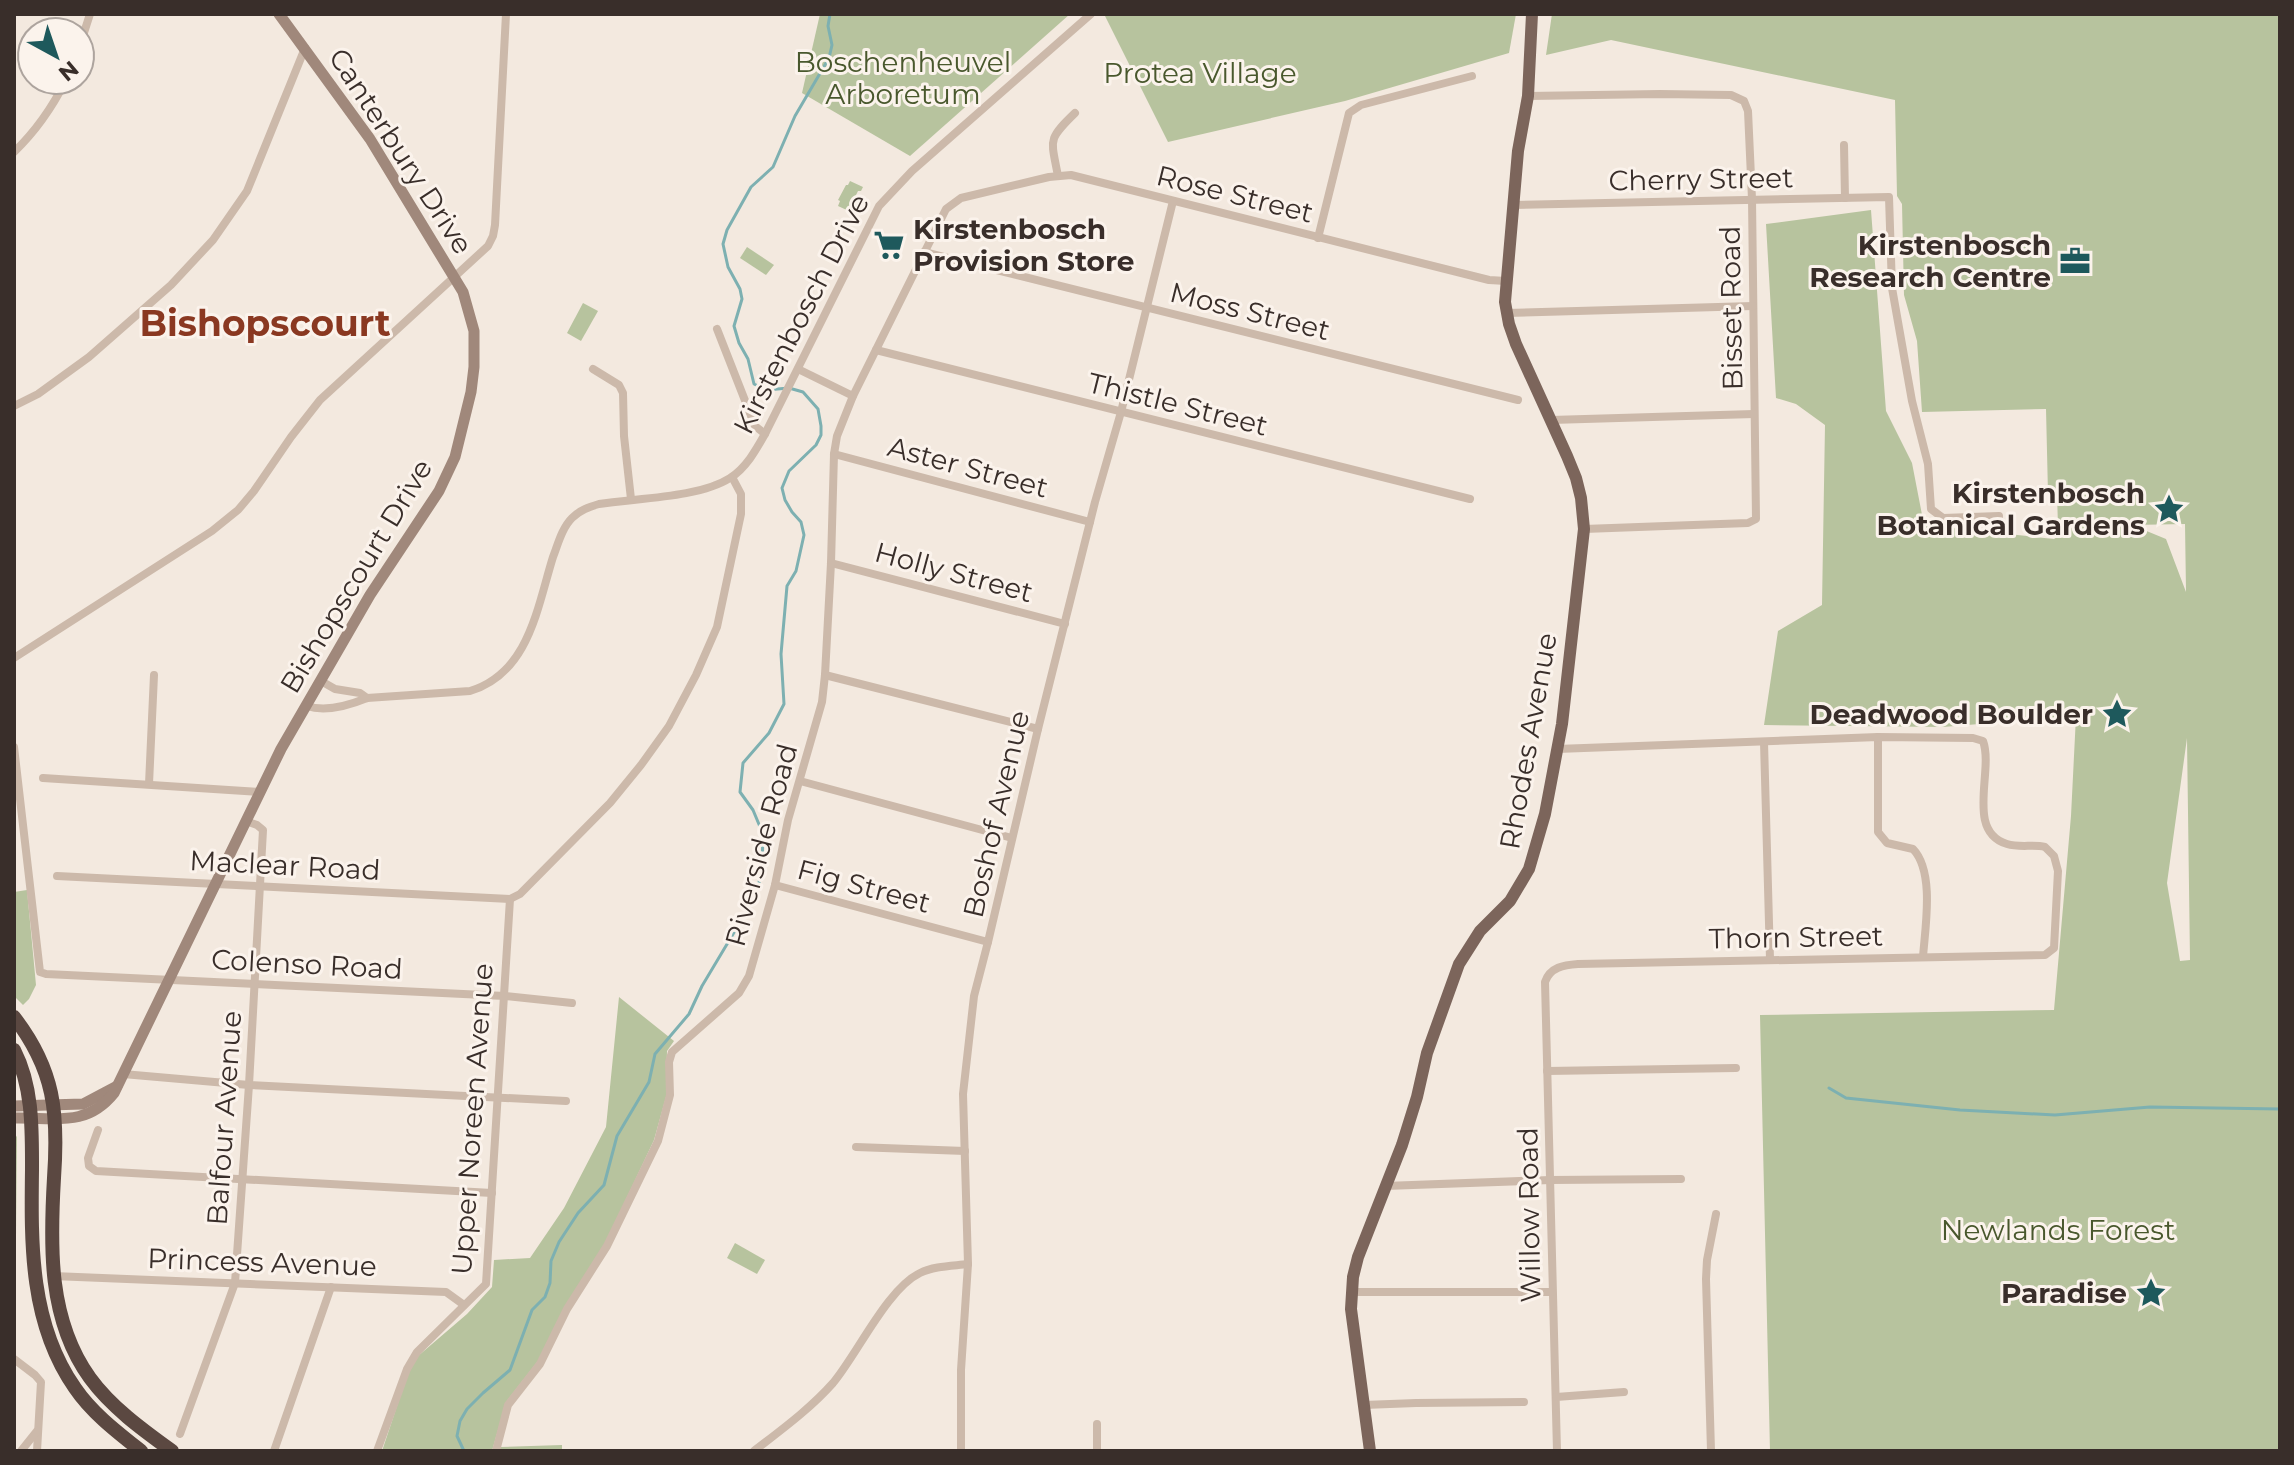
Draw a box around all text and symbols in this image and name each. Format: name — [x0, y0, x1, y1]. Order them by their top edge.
north arrow — [16, 16, 96, 96]
street label: Canterbury Drive — [322, 42, 480, 260]
park label: Boschenheuvel Arboretum — [795, 45, 1011, 111]
text: N — [53, 55, 84, 87]
park label: Protea Village — [1103, 56, 1297, 90]
street label: Rose Street — [1153, 158, 1317, 230]
street label: Cherry Street — [1608, 160, 1794, 198]
street label: Kirstenbosch Drive — [726, 189, 876, 439]
place label: Kirstenbosch Provision Store — [913, 212, 1134, 278]
street label: Bisset Road — [1713, 225, 1749, 391]
supermarket icon: Kirstenbosch Provision Store — [872, 228, 906, 262]
place label: Kirstenbosch Research Centre — [1809, 228, 2051, 294]
office icon: Kirstenbosch Research Centre — [2058, 244, 2092, 278]
street label: Moss Street — [1167, 275, 1333, 347]
district label: Bishopscourt — [139, 301, 391, 345]
street label: Thistle Street — [1085, 365, 1271, 443]
street label: Aster Street — [884, 429, 1052, 505]
street label: Bishopscourt Drive — [273, 453, 439, 699]
place label: Kirstenbosch Botanical Gardens — [1876, 476, 2145, 542]
place icon: Kirstenbosch Botanical Gardens — [2152, 492, 2186, 526]
street label: Holly Street — [871, 535, 1037, 609]
street label: Rhodes Avenue — [1492, 630, 1564, 852]
place label: Deadwood Boulder — [1810, 697, 2093, 731]
place icon: Deadwood Boulder — [2100, 697, 2134, 731]
street label: Boshof Avenue — [956, 707, 1036, 921]
street label: Riverside Road — [718, 740, 804, 950]
street label: Maclear Road — [189, 843, 381, 887]
street label: Fig Street — [794, 852, 934, 920]
street label: Thorn Street — [1708, 918, 1884, 956]
street label: Colenso Road — [210, 942, 404, 986]
street label: Upper Noreen Avenue — [444, 962, 500, 1276]
street label: Balfour Avenue — [200, 1010, 248, 1226]
street label: Willow Road — [1510, 1127, 1548, 1303]
park label: Newlands Forest — [1941, 1213, 2175, 1247]
street label: Princess Avenue — [147, 1241, 377, 1283]
place label: Paradise — [2001, 1276, 2127, 1310]
place icon: Paradise — [2134, 1276, 2168, 1310]

